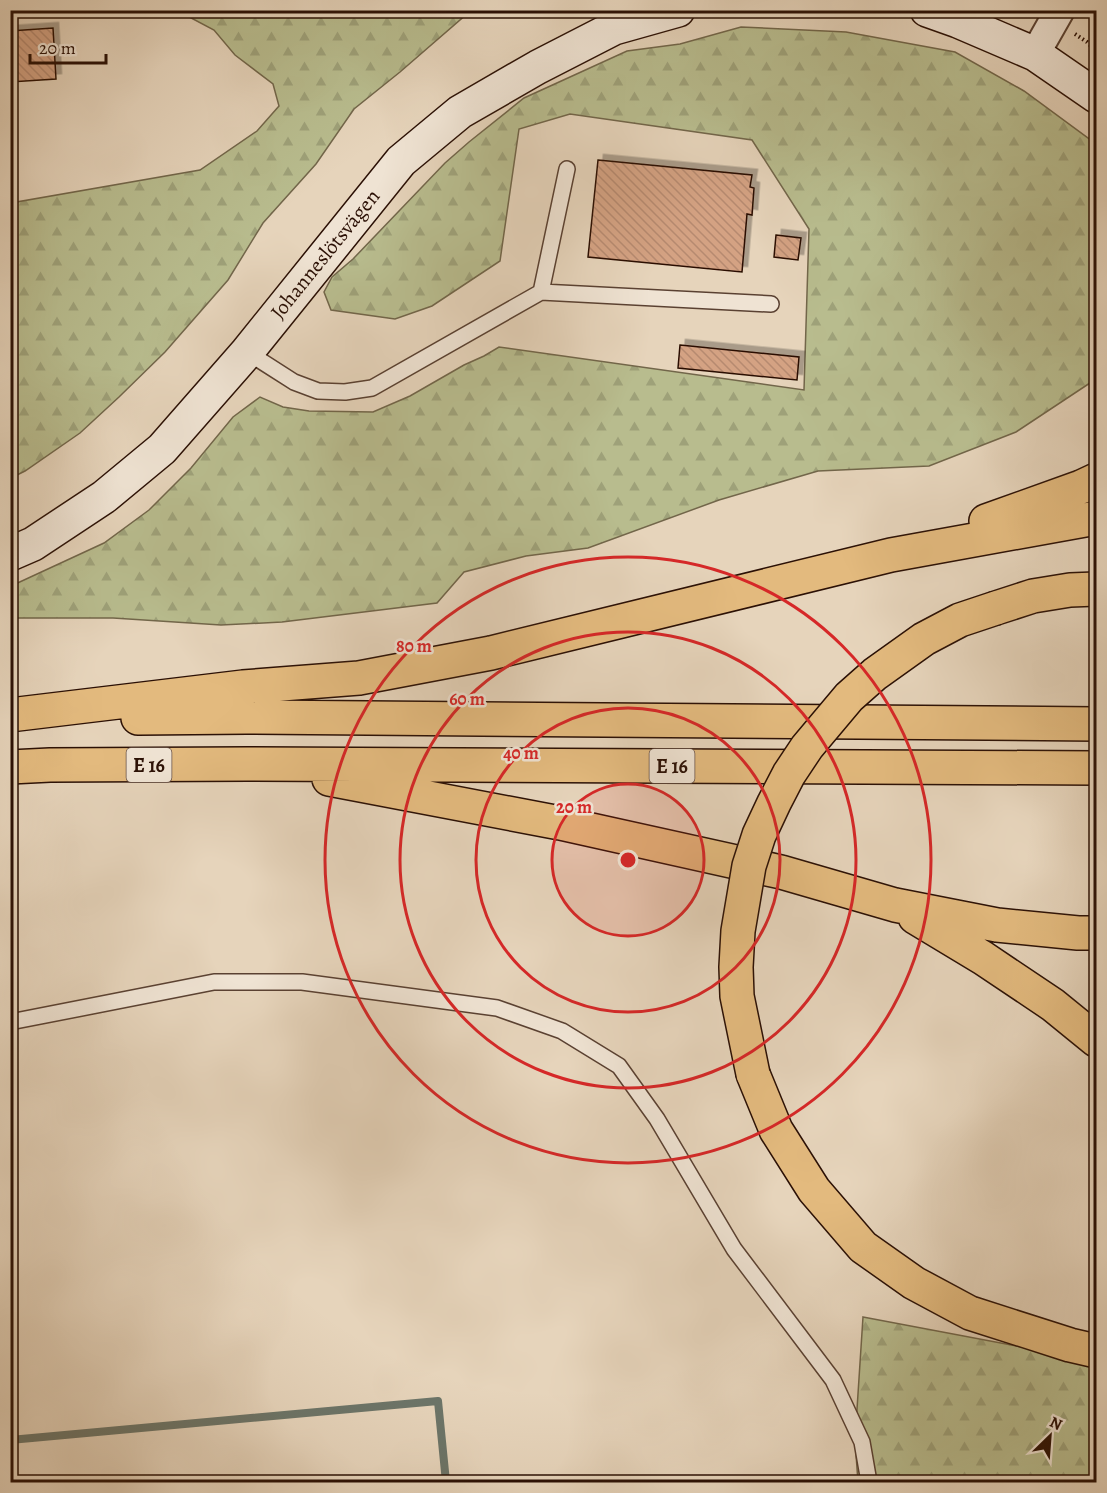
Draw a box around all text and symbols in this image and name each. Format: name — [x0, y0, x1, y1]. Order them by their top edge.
scale bar — [30, 27, 106, 65]
text: 20 m — [39, 36, 76, 60]
street label: Johanneslötsvägen — [264, 183, 386, 325]
text: 80 m — [396, 634, 432, 658]
text: 60 m — [449, 687, 485, 711]
text: 40 m — [503, 741, 539, 765]
road number: E 16 — [126, 748, 172, 782]
road number: E 16 — [650, 749, 694, 783]
text: 20 m — [556, 795, 592, 819]
centre of rings — [618, 850, 638, 870]
north arrow — [1020, 1406, 1080, 1466]
text: N — [1046, 1411, 1066, 1436]

